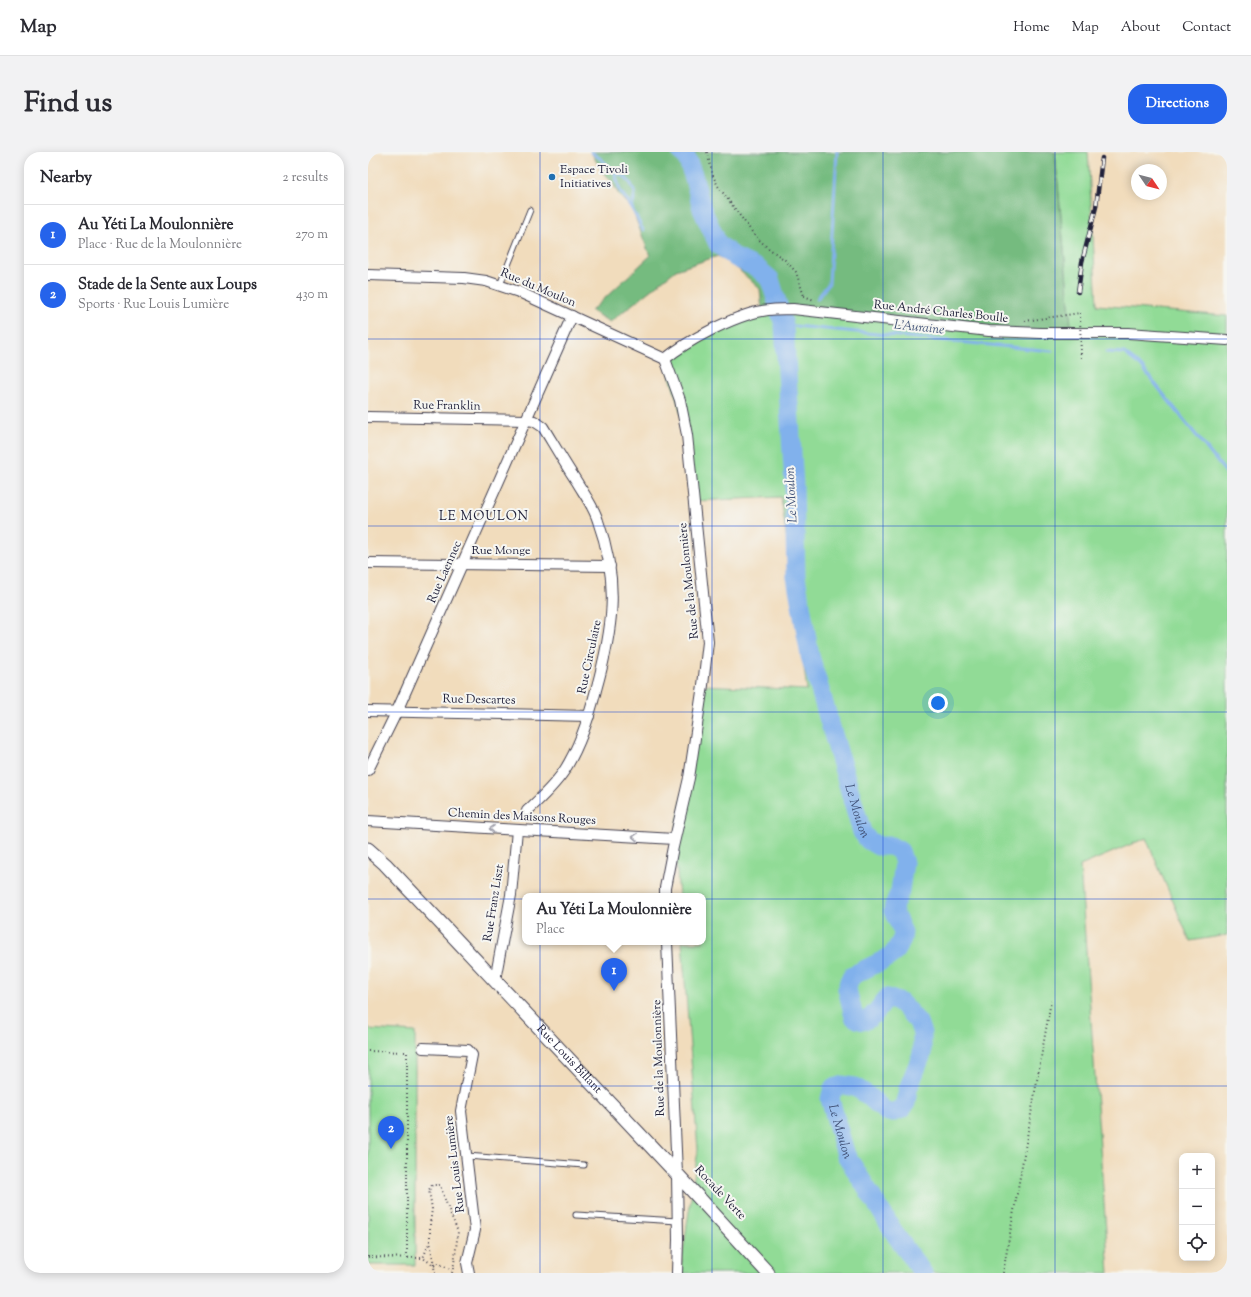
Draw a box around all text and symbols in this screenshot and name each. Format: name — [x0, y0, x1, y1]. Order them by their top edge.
text: Map — [20, 14, 57, 41]
text: Home — [1013, 18, 1050, 38]
text: Map — [1072, 18, 1099, 38]
text: About — [1121, 18, 1160, 38]
text: Contact — [1182, 18, 1231, 38]
text: Find us — [24, 84, 112, 124]
button: Directions — [1128, 84, 1227, 124]
place label: Espace Tivoli Initiatives — [560, 161, 629, 193]
north arrow — [1131, 164, 1167, 200]
text: Nearby — [40, 166, 92, 190]
text: 2 results — [283, 169, 328, 187]
marker: Espace Tivoli Initiatives — [547, 172, 557, 182]
text: Au Yéti La Moulonnière — [78, 215, 234, 236]
text: 1 — [51, 226, 55, 244]
text: 270 m — [295, 226, 328, 244]
text: Place · Rue de la Moulonnière — [78, 236, 242, 254]
street label: Rue du Moulon — [497, 264, 579, 312]
text: Stade de la Sente aux Loups — [78, 275, 257, 296]
text: 2 — [50, 286, 56, 304]
text: 430 m — [296, 286, 328, 304]
text: Sports · Rue Louis Lumière — [78, 296, 229, 314]
street label: Rue André Charles Boulle — [873, 296, 1010, 328]
water label: L'Auraine — [893, 316, 945, 340]
street label: Rue Franklin — [413, 396, 481, 416]
water label: Le Moulon — [782, 466, 802, 523]
district label: LE MOULON — [439, 508, 529, 526]
street label: Rue de la Moulonnière — [674, 522, 704, 640]
street label: Rue Laennec — [423, 537, 467, 606]
street label: Rue Monge — [471, 542, 531, 560]
street label: Rue Circulaire — [573, 618, 607, 696]
street label: Rue Descartes — [442, 690, 516, 710]
your location — [928, 693, 948, 713]
water label: Le Moulon — [839, 782, 873, 843]
street label: Chemin des Maisons Rouges — [448, 804, 597, 830]
one-way arrow — [489, 824, 495, 833]
one-way arrow — [632, 833, 638, 841]
street label: Rue Franz Liszt — [479, 863, 509, 943]
popup — [522, 893, 706, 945]
text: Au Yéti La Moulonnière — [536, 900, 692, 921]
text: Place — [536, 921, 565, 939]
pin: 1 — [601, 958, 627, 991]
street label: Rue de la Moulonnière — [648, 999, 670, 1117]
street label: Rue Louis Billant — [532, 1021, 606, 1098]
water label: Le Moulon — [823, 1102, 856, 1163]
street label: Rue Louis Lumière — [440, 1114, 470, 1214]
pin: 2 — [378, 1116, 404, 1149]
map controls — [1179, 1153, 1215, 1261]
button: + — [1179, 1153, 1215, 1189]
street label: Rocade Verte — [690, 1162, 750, 1225]
button: − — [1179, 1189, 1215, 1225]
button: locate — [1179, 1225, 1215, 1261]

